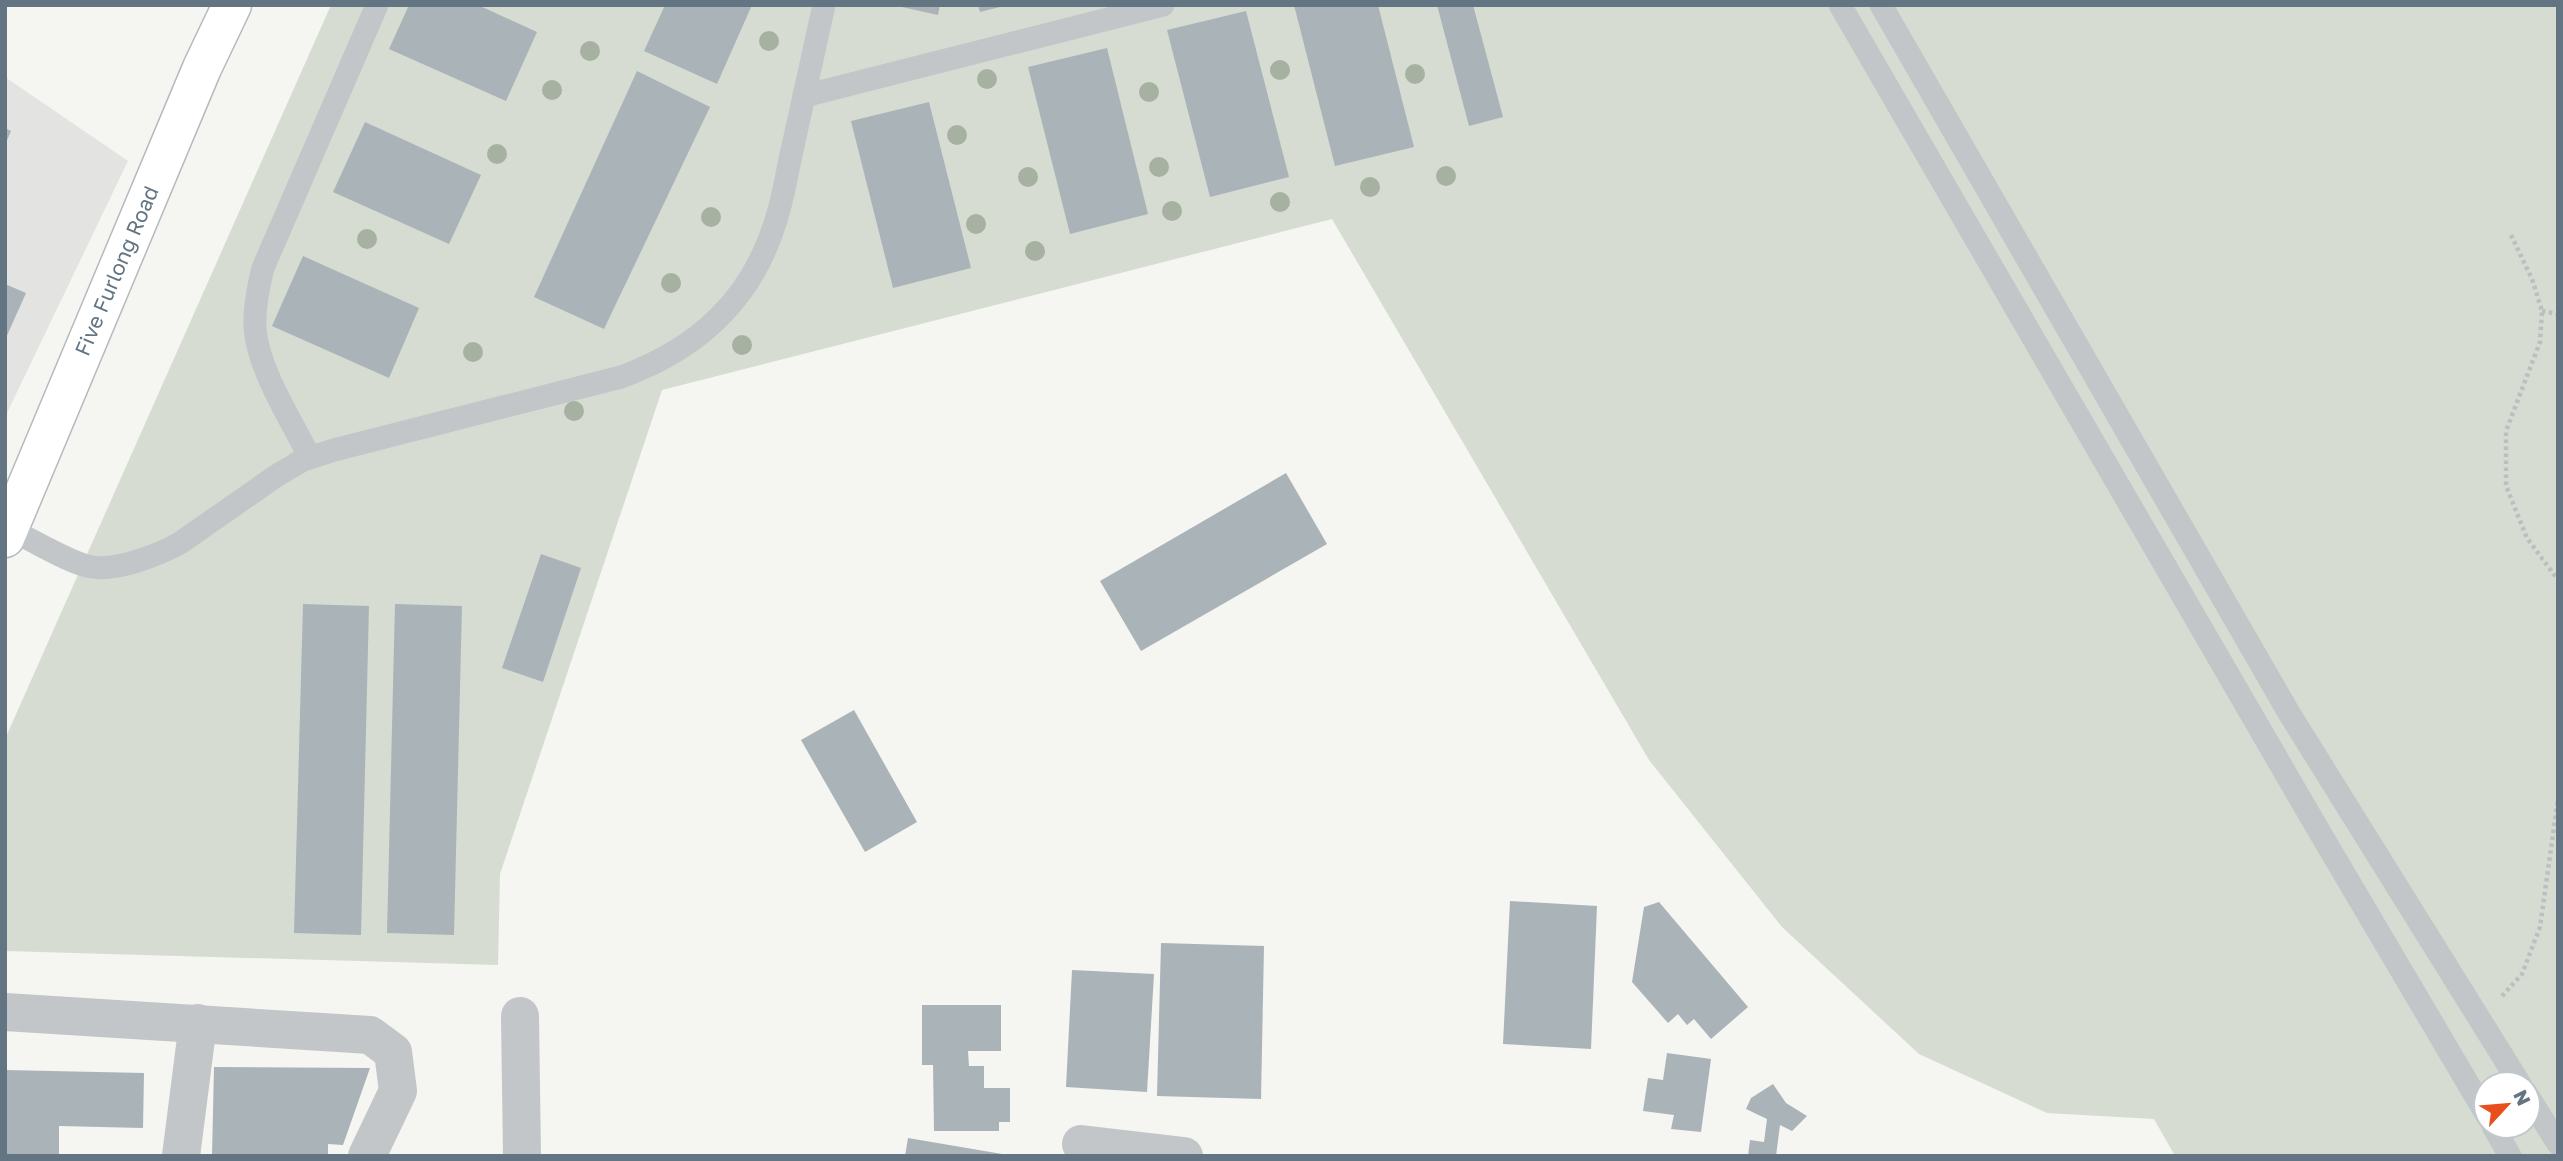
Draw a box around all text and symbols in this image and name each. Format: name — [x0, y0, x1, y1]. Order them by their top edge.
street label: Five Furlong Road — [69, 182, 164, 359]
north arrow — [2472, 1070, 2542, 1140]
text: N — [2509, 1086, 2536, 1109]

